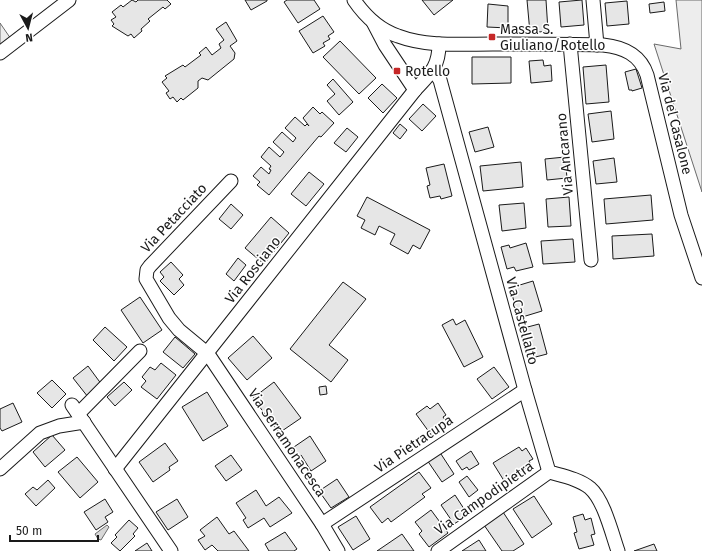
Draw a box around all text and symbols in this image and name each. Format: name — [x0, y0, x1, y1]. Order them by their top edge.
north arrow — [8, 8, 48, 48]
place label: Massa S. Giuliano/Rotello — [500, 21, 605, 54]
text: N — [25, 31, 34, 44]
marker: Massa S. Giuliano/Rotello — [487, 32, 497, 42]
place label: Rotello — [405, 63, 450, 80]
marker: Rotello — [392, 66, 402, 76]
street label: Via del Casalone — [654, 72, 696, 176]
street label: Via Ancarano — [553, 112, 577, 196]
street label: Via Petacciato — [138, 180, 210, 256]
street label: Via Rosciano — [221, 233, 285, 307]
street label: Via Castellalto — [502, 275, 542, 367]
street label: Via Serramonacesca — [244, 386, 330, 500]
street label: Via Pietracupa — [372, 412, 456, 476]
street label: Via Campodipietra — [431, 458, 537, 538]
scale bar — [10, 517, 98, 543]
text: 50 m — [16, 524, 42, 538]

